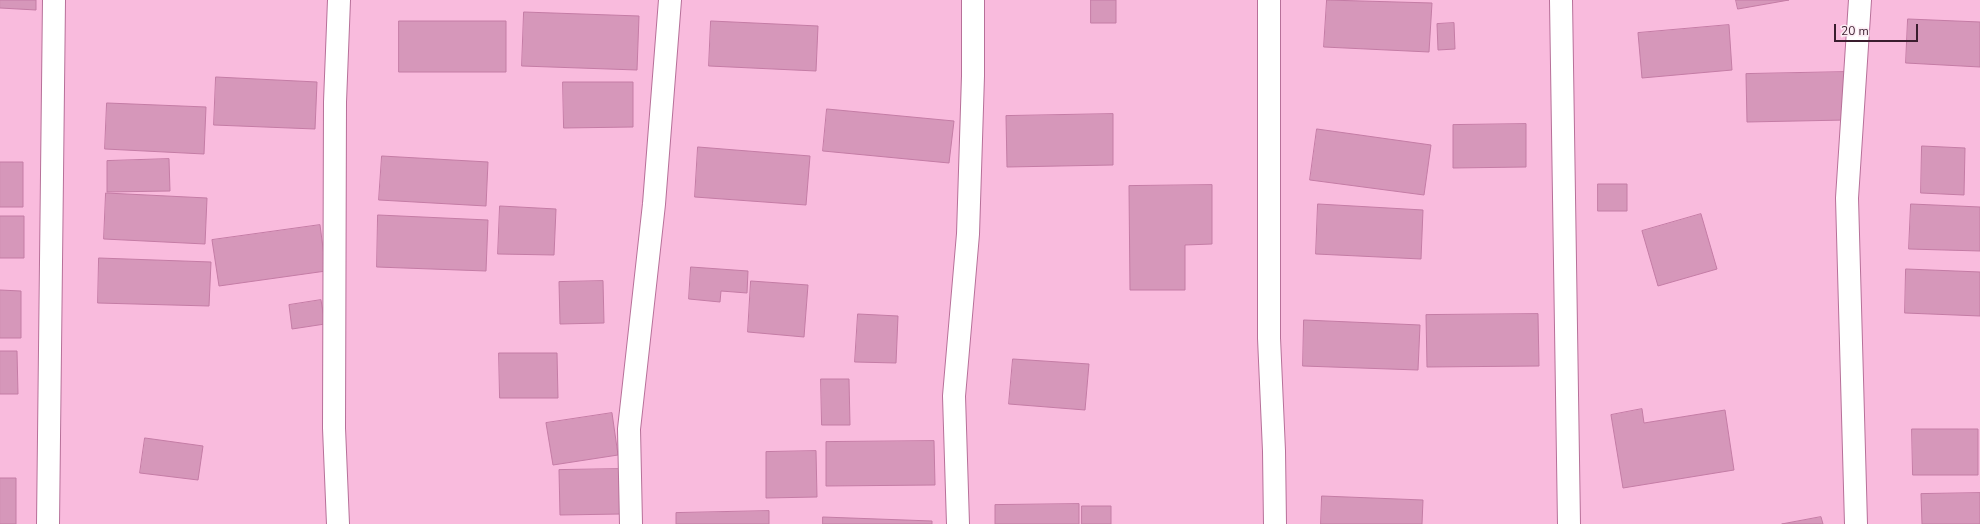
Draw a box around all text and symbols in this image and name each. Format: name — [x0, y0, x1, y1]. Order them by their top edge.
scale bar — [1836, 16, 1920, 42]
text: 20 m — [1841, 23, 1869, 39]

